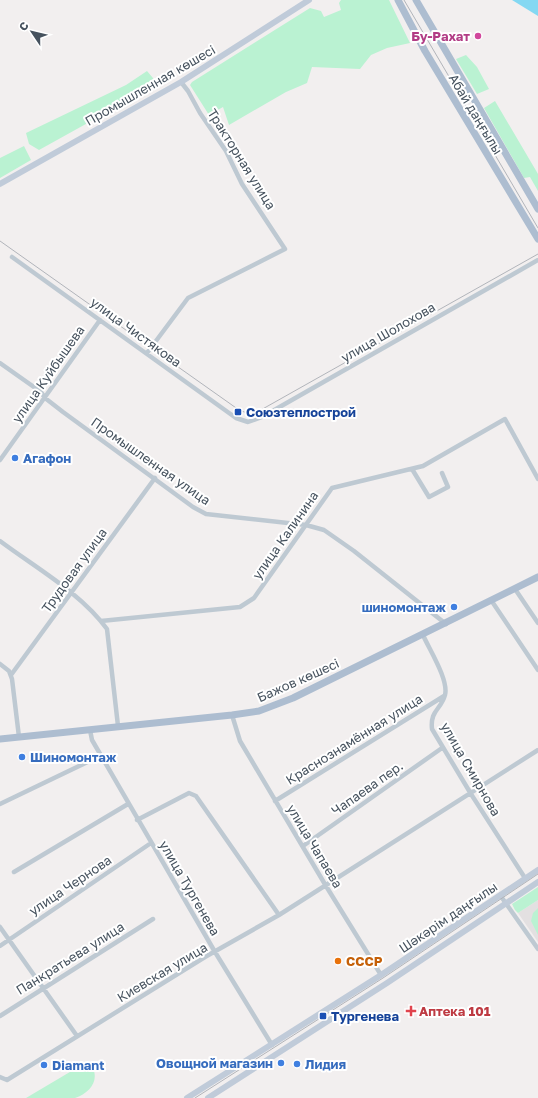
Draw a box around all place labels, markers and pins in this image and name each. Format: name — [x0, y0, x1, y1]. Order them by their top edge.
place label: Бу-Рахат — [411, 28, 470, 44]
marker: Бу-Рахат — [473, 31, 483, 41]
place label: Союзтеплострой — [246, 404, 356, 420]
marker: Союзтеплострой — [233, 407, 243, 417]
place label: Агафон — [23, 450, 71, 466]
marker: Агафон — [10, 453, 20, 463]
place label: шиномонтаж — [362, 599, 446, 615]
marker: шиномонтаж — [449, 602, 459, 612]
place label: Шиномонтаж — [30, 749, 117, 765]
marker: Шиномонтаж — [17, 752, 27, 762]
place label: СССР — [346, 953, 383, 969]
marker: СССР — [333, 956, 343, 966]
place label: Аптека 101 — [419, 1003, 491, 1019]
marker: Аптека 101 — [406, 1006, 416, 1016]
place label: Тургенева — [331, 1008, 399, 1024]
marker: Тургенева — [318, 1011, 328, 1021]
place label: Овощной магазин — [156, 1055, 273, 1071]
place label: Лидия — [305, 1056, 346, 1072]
place label: Diamant — [52, 1057, 104, 1073]
marker: Овощной магазин — [276, 1058, 286, 1068]
marker: Лидия — [292, 1059, 302, 1069]
marker: Diamant — [39, 1060, 49, 1070]

